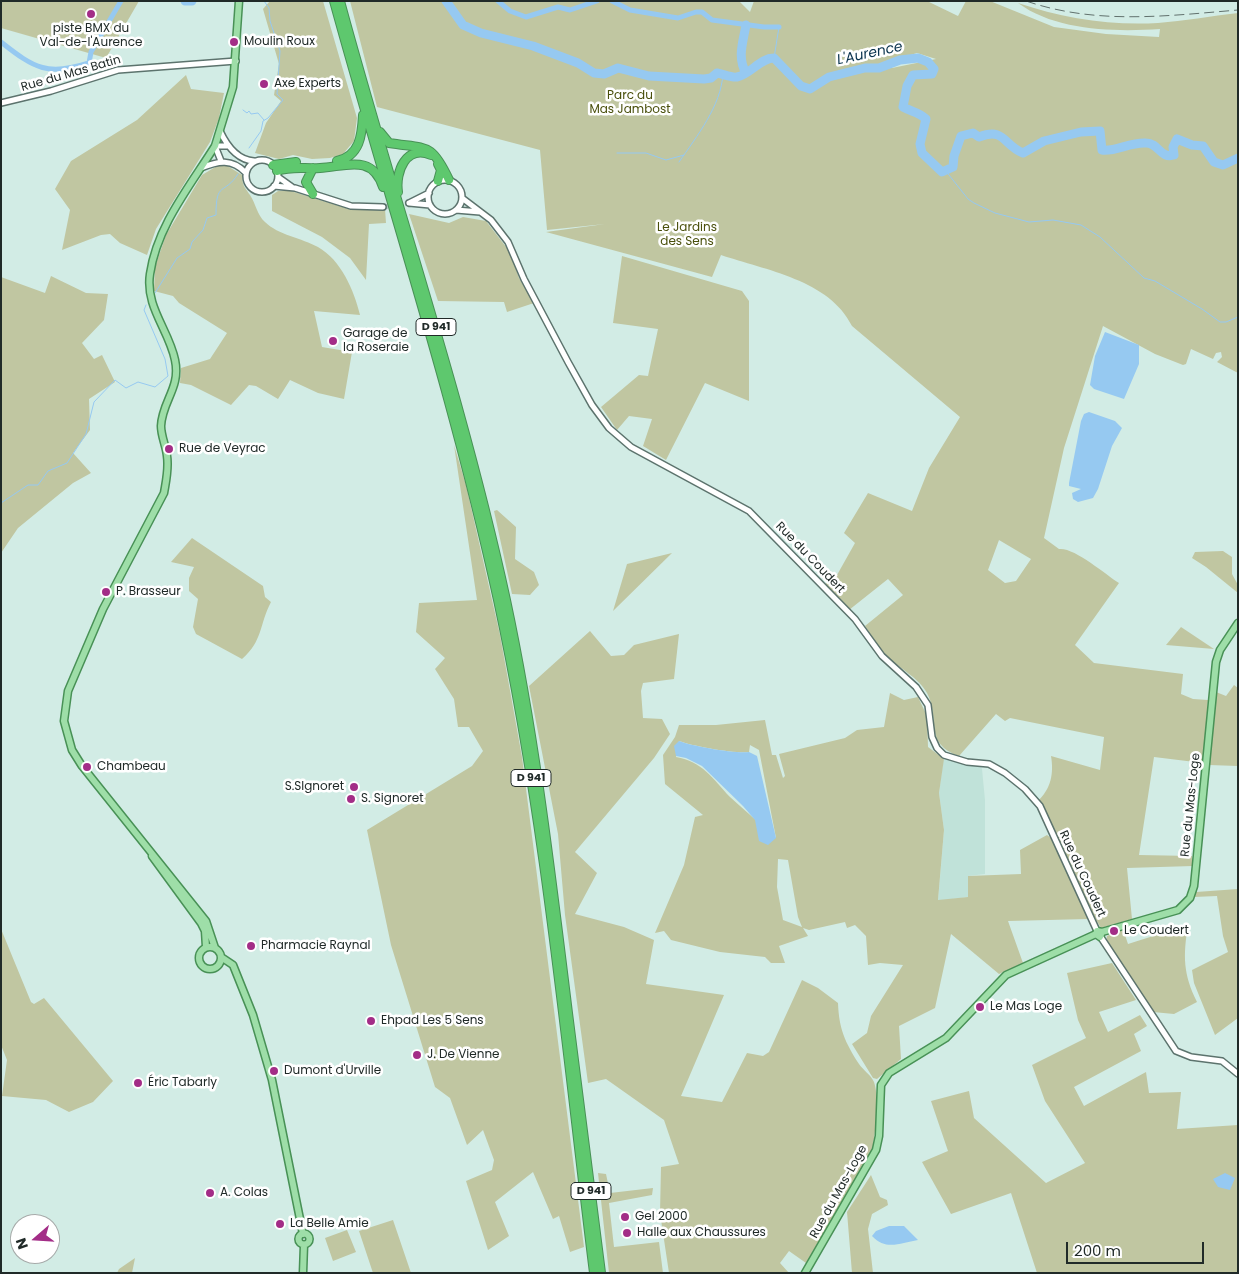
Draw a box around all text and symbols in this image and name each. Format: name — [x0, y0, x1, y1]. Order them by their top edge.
marker: piste BMX du Val-de-l'Aurence — [85, 8, 97, 20]
place label: piste BMX du Val-de-l'Aurence — [40, 22, 142, 50]
place label: Moulin Roux — [244, 35, 315, 49]
marker: Moulin Roux — [228, 36, 240, 48]
water label: L'Aurence — [836, 39, 904, 69]
street label: Rue du Mas Batin — [20, 53, 122, 95]
place label: Axe Experts — [274, 77, 341, 91]
marker: Axe Experts — [258, 78, 270, 90]
park label: Parc du Mas Jambost — [589, 89, 671, 117]
park label: Le Jardins des Sens — [657, 221, 717, 249]
road number: D 941 — [416, 318, 456, 336]
place label: Garage de la Roseraie — [343, 327, 409, 355]
marker: Garage de la Roseraie — [327, 335, 339, 347]
place label: Rue de Veyrac — [179, 442, 266, 456]
marker: Rue de Veyrac — [163, 443, 175, 455]
street label: Rue du Coudert — [772, 519, 848, 597]
place label: P. Brasseur — [116, 585, 181, 599]
marker: P. Brasseur — [100, 586, 112, 598]
street label: Rue du Mas-Loge — [1178, 752, 1204, 858]
place label: Chambeau — [97, 760, 166, 774]
marker: Chambeau — [81, 761, 93, 773]
road number: D 941 — [511, 770, 551, 786]
place label: S.SIgnoret — [285, 780, 344, 794]
marker: S.SIgnoret — [348, 781, 360, 793]
place label: S. Signoret — [361, 792, 424, 806]
marker: S. Signoret — [345, 793, 357, 805]
street label: Rue du Coudert — [1056, 829, 1108, 919]
place label: Le Coudert — [1124, 924, 1189, 938]
marker: Le Coudert — [1108, 925, 1120, 937]
place label: Pharmacie Raynal — [261, 939, 370, 953]
marker: Pharmacie Raynal — [245, 940, 257, 952]
place label: Le Mas Loge — [990, 1000, 1062, 1014]
marker: Le Mas Loge — [974, 1001, 986, 1013]
place label: Ehpad Les 5 Sens — [381, 1014, 484, 1028]
marker: Ehpad Les 5 Sens — [365, 1015, 377, 1027]
place label: J. De Vienne — [427, 1048, 500, 1062]
marker: J. De Vienne — [411, 1049, 423, 1061]
place label: Dumont d'Urville — [284, 1064, 381, 1078]
marker: Dumont d'Urville — [268, 1065, 280, 1077]
place label: Éric Tabarly — [148, 1076, 217, 1090]
marker: Éric Tabarly — [132, 1077, 144, 1089]
street label: Rue du Mas-Loge — [807, 1143, 871, 1241]
road number: D 941 — [571, 1182, 611, 1200]
place label: A. Colas — [220, 1186, 268, 1200]
marker: A. Colas — [204, 1187, 216, 1199]
place label: Gel 2000 — [635, 1210, 687, 1224]
marker: Gel 2000 — [619, 1211, 631, 1223]
north arrow — [10, 1214, 60, 1264]
place label: La Belle Amie — [290, 1217, 369, 1231]
marker: La Belle Amie — [274, 1218, 286, 1230]
place label: Halle aux Chaussures — [637, 1226, 766, 1240]
marker: Halle aux Chaussures — [621, 1227, 633, 1239]
scale bar — [1069, 1232, 1206, 1264]
text: N — [11, 1235, 33, 1252]
text: 200 m — [1074, 1240, 1121, 1261]

